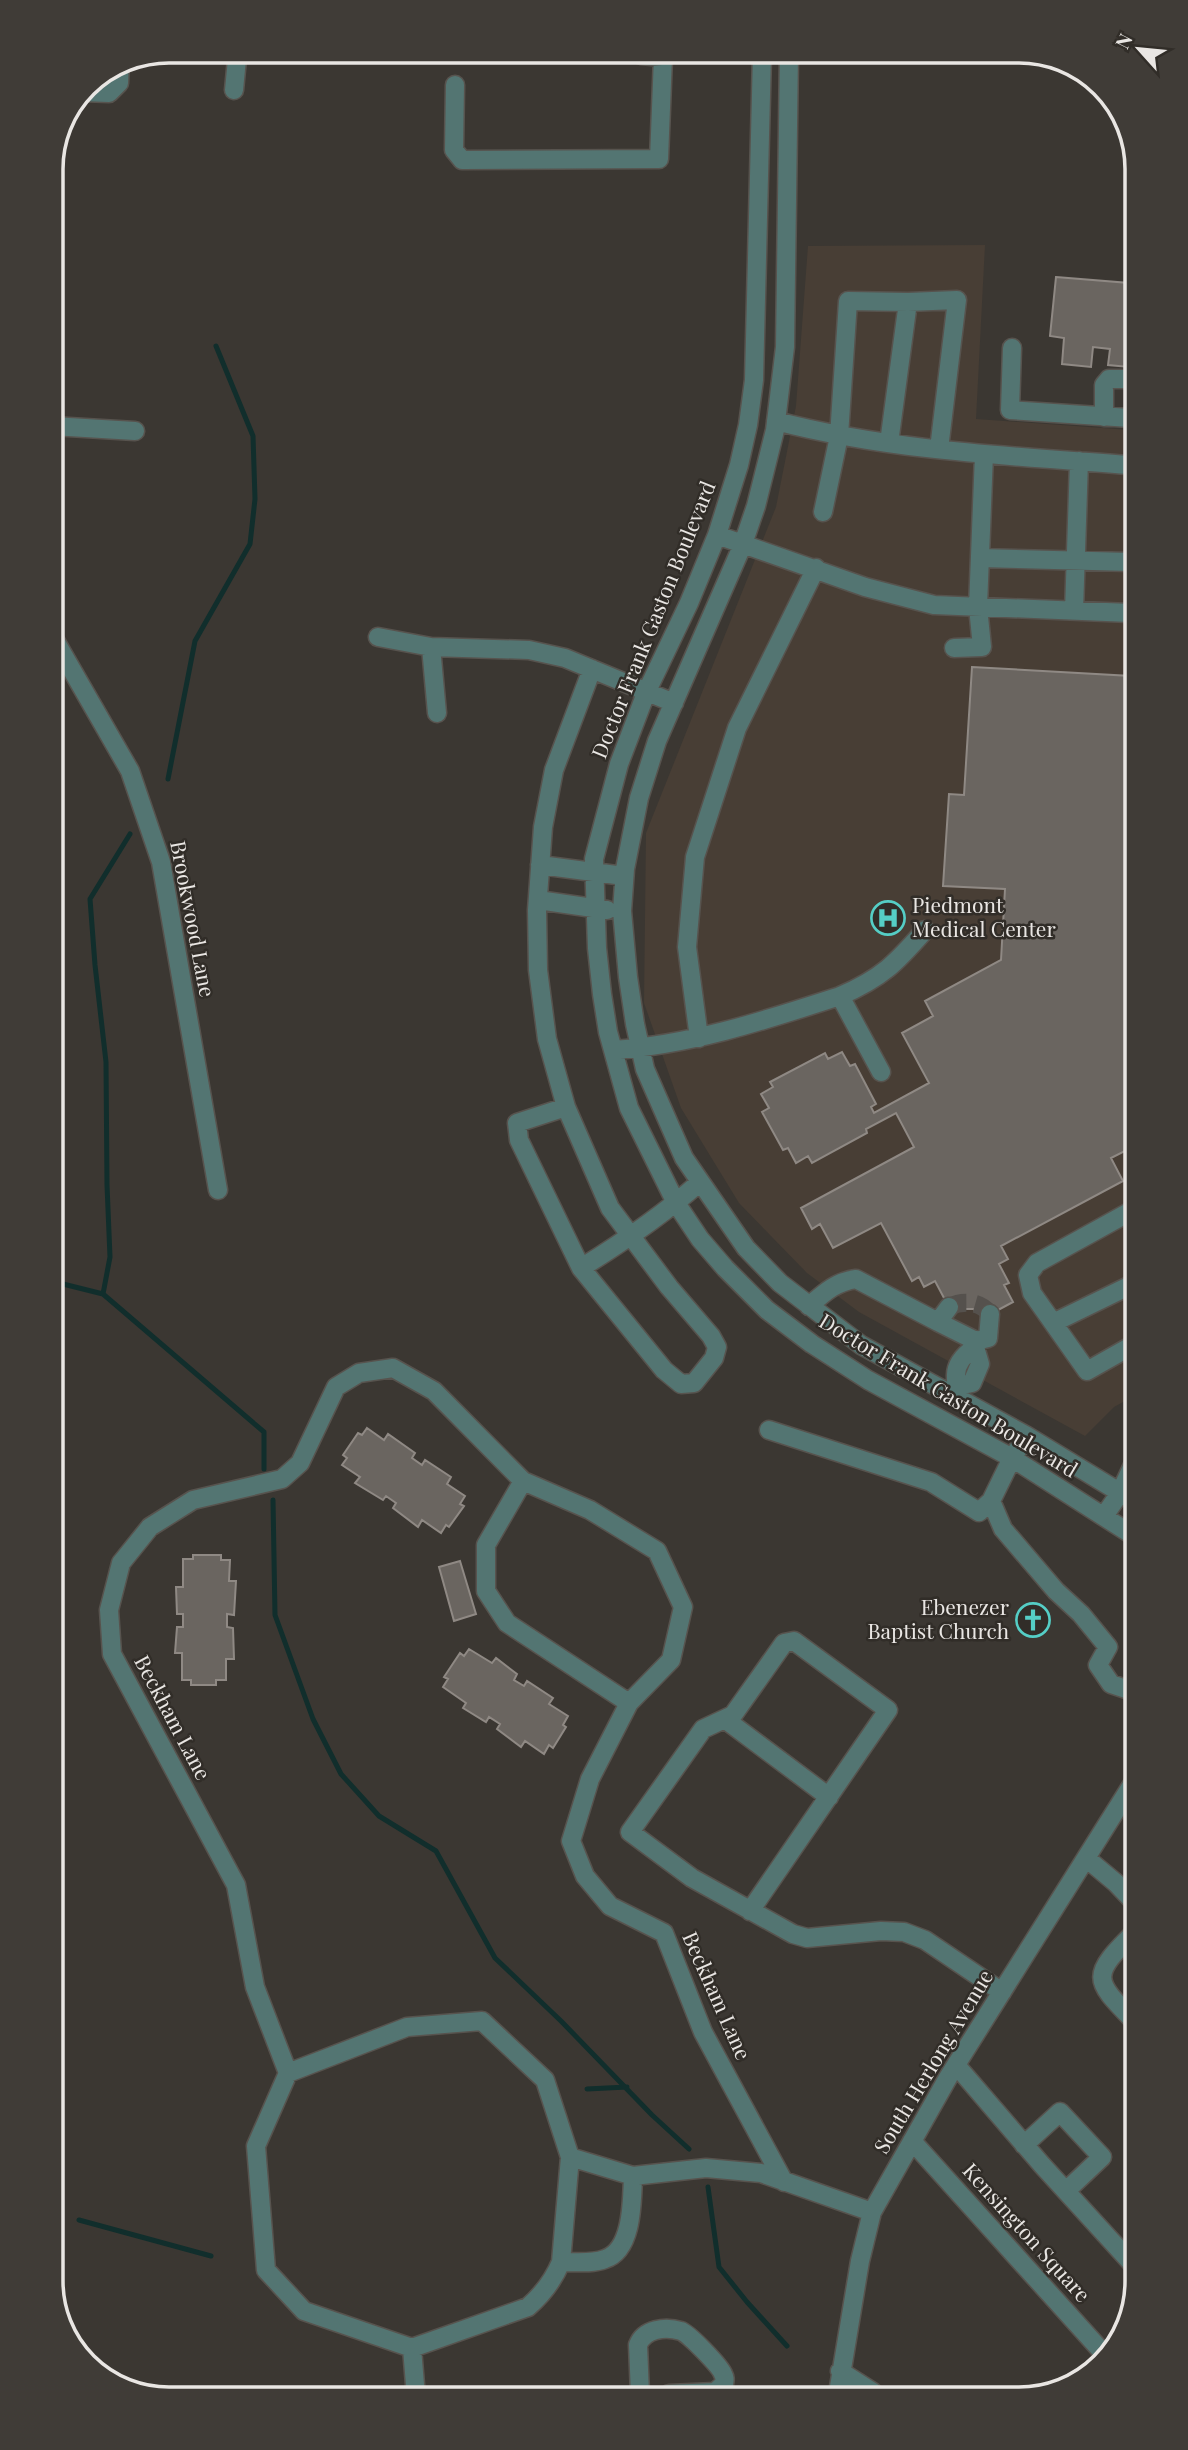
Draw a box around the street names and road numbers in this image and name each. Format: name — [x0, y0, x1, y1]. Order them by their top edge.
street label: Doctor Frank Gaston Boulevard — [584, 476, 721, 762]
street label: Brookwood Lane — [165, 838, 223, 999]
street label: Doctor Frank Gaston Boulevard — [815, 1306, 1083, 1483]
street label: Beckham Lane — [129, 1650, 218, 1784]
street label: Beckham Lane — [677, 1927, 759, 2064]
street label: South Herlong Avenue — [866, 1964, 998, 2158]
street label: Kensington Square — [958, 2156, 1097, 2307]

